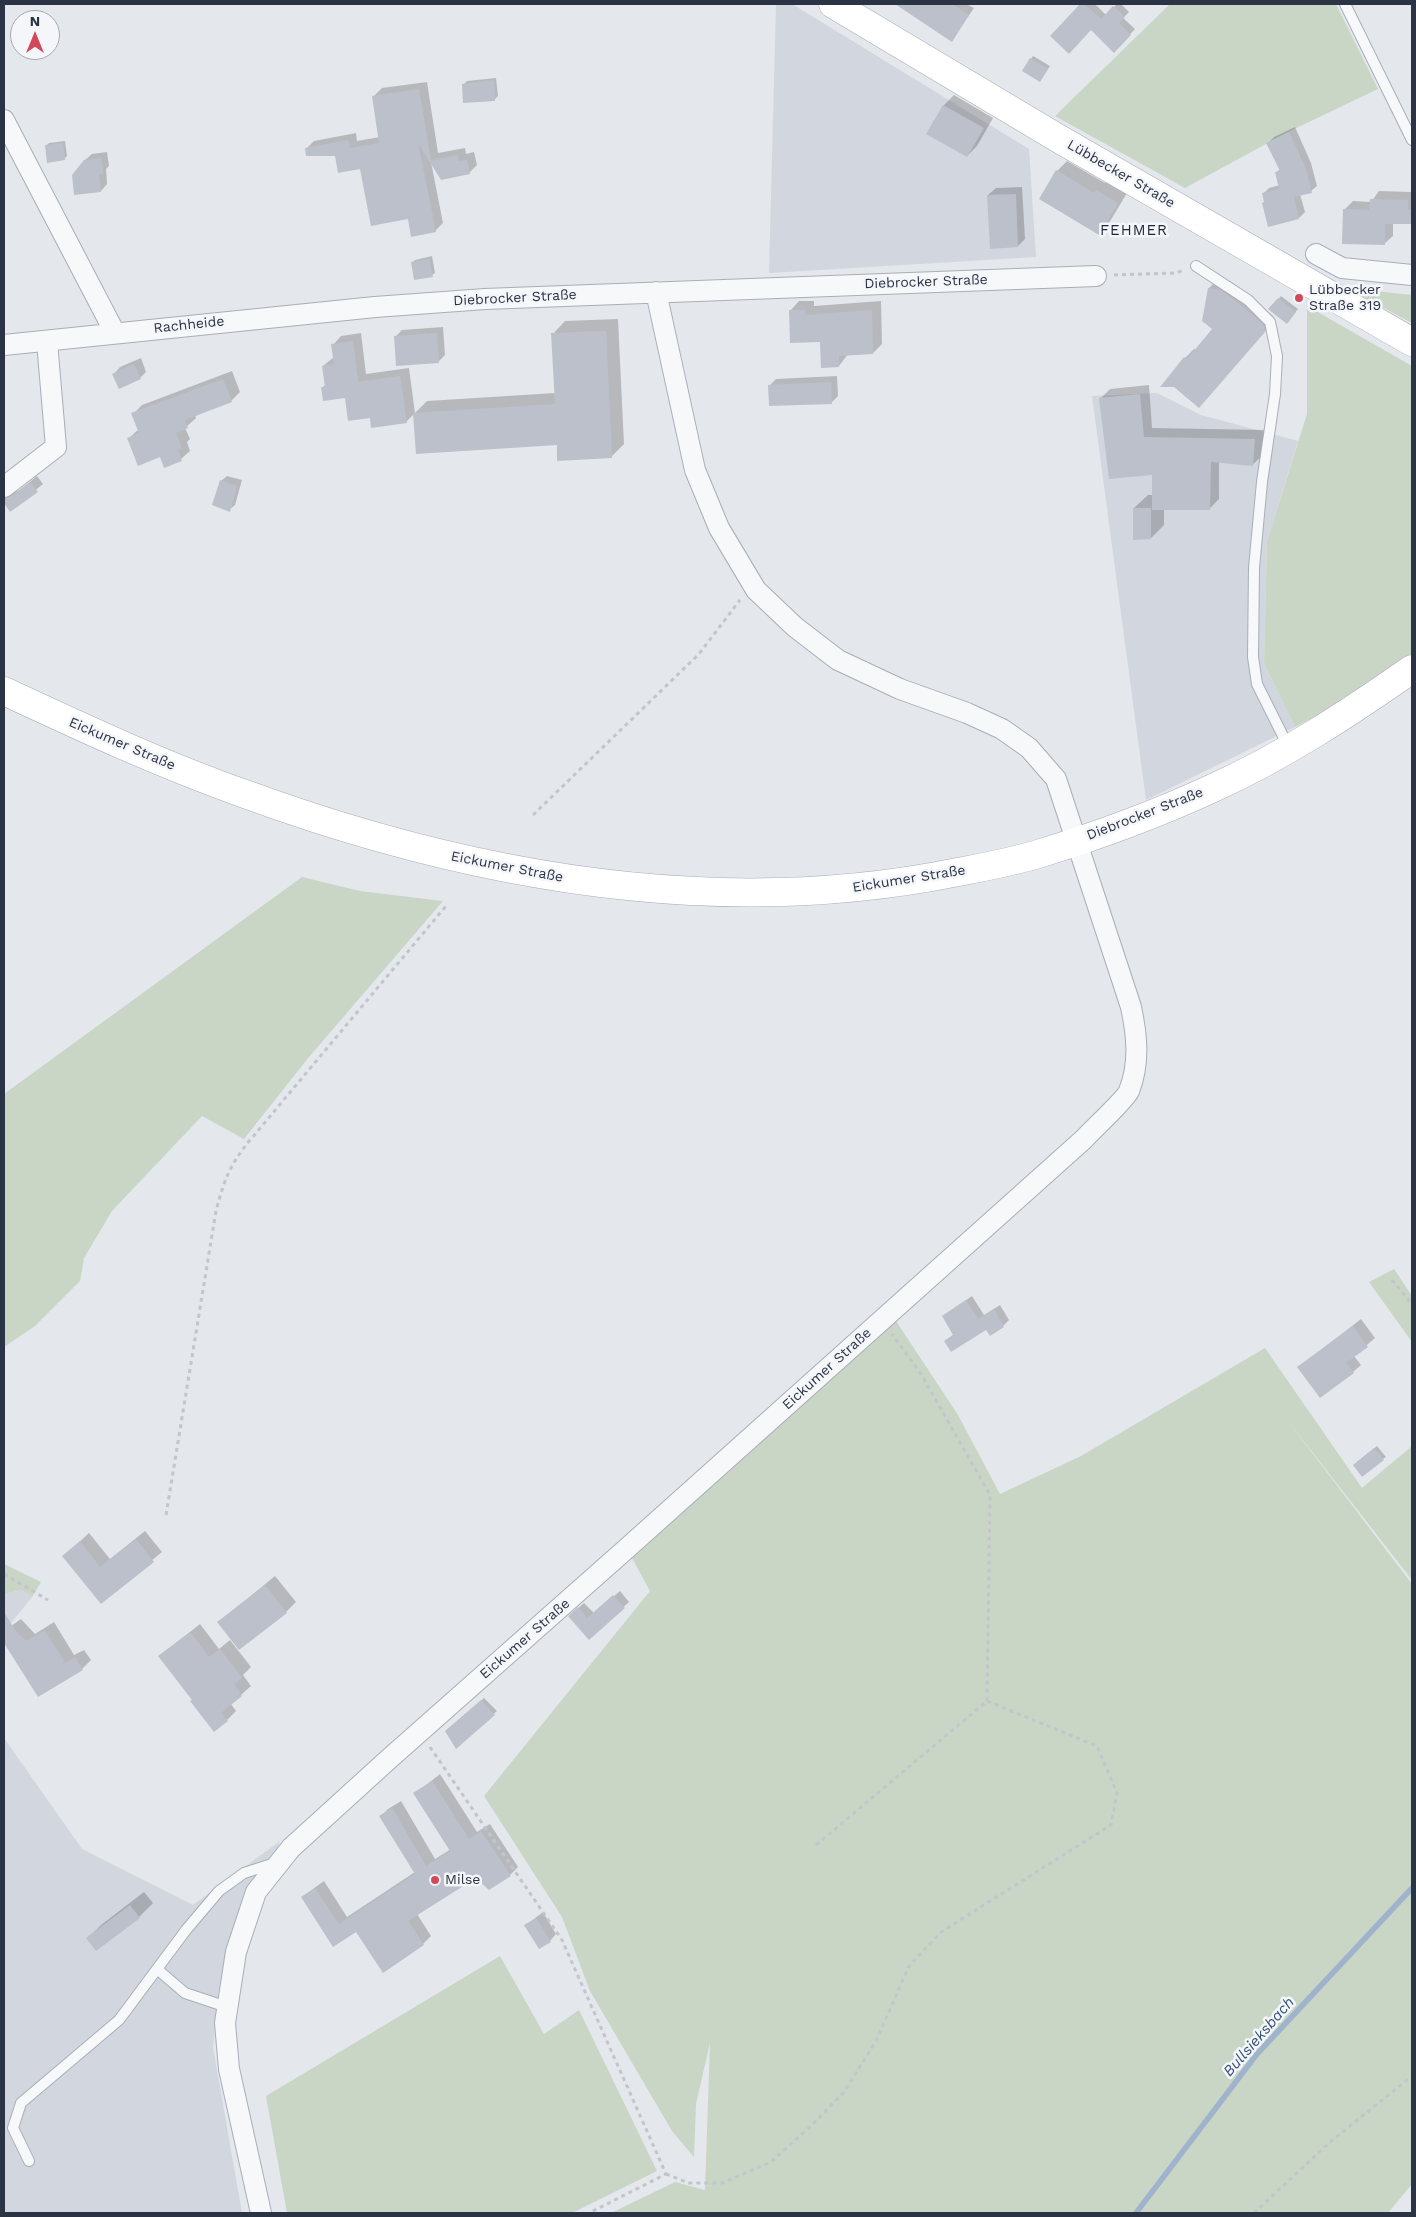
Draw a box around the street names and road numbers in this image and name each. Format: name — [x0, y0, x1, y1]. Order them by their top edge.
street label: Lübbecker Straße — [1064, 136, 1178, 212]
street label: Diebrocker Straße — [864, 271, 988, 293]
street label: Diebrocker Straße — [453, 286, 577, 310]
street label: Rachheide — [153, 313, 225, 337]
street label: Eickumer Straße — [66, 714, 178, 774]
street label: Diebrocker Straße — [1084, 784, 1206, 844]
street label: Eickumer Straße — [449, 848, 565, 886]
street label: Eickumer Straße — [851, 862, 967, 896]
street label: Eickumer Straße — [779, 1325, 875, 1413]
street label: Eickumer Straße — [476, 1595, 574, 1683]

